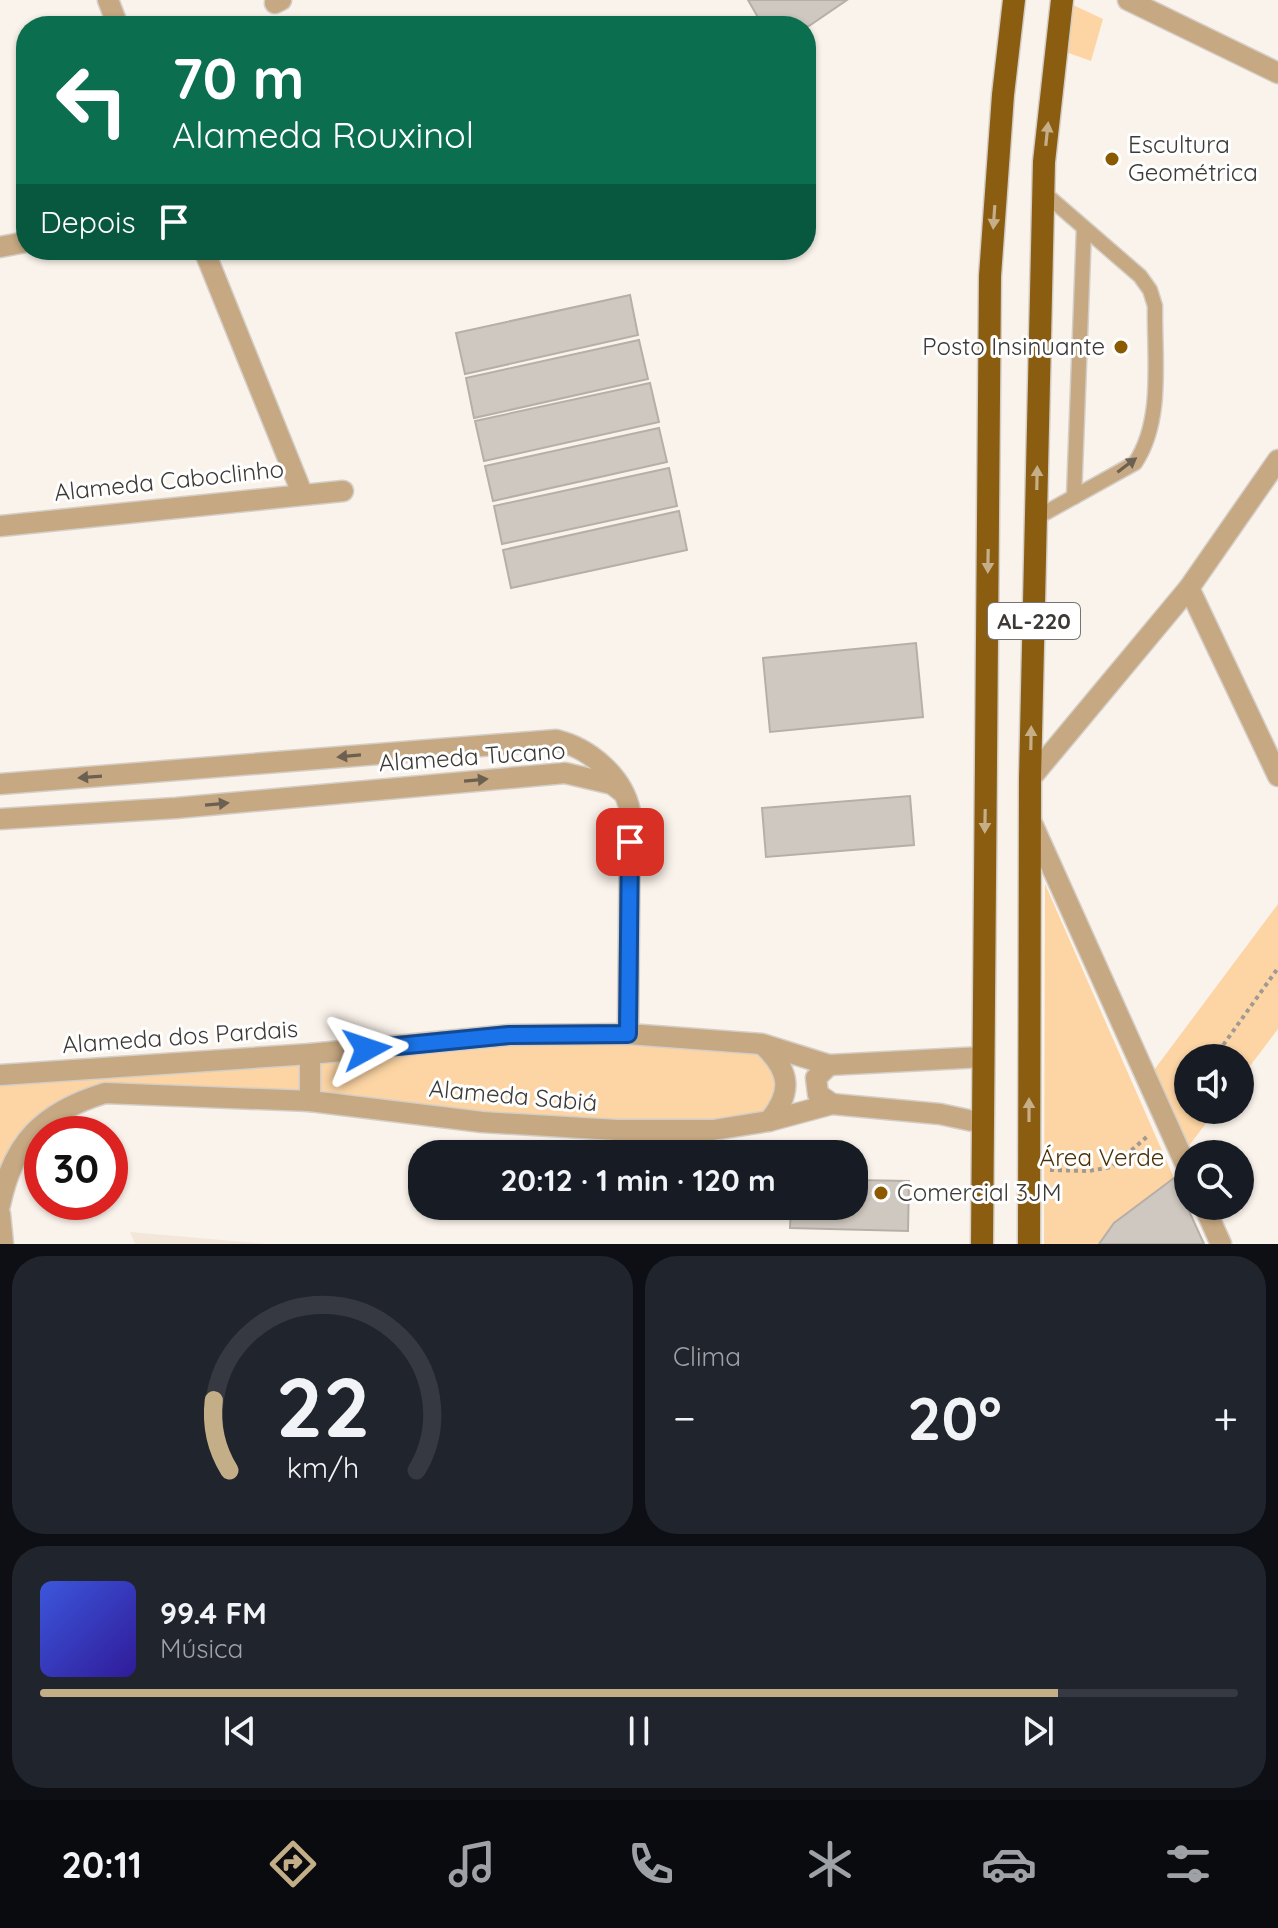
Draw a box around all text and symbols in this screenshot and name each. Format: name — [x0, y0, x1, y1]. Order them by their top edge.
text: 70 m — [172, 43, 304, 113]
icon: left — [40, 48, 144, 152]
text: Alameda Rouxinol — [172, 112, 474, 157]
one-way arrow — [1041, 121, 1054, 146]
place label: Escultura Geométrica — [1128, 129, 1258, 187]
marker: Escultura Geométrica — [1103, 150, 1121, 168]
icon: arrive — [152, 200, 196, 244]
text: Depois — [40, 203, 136, 241]
one-way arrow — [987, 205, 1000, 230]
place label: Posto Insinuante — [922, 331, 1105, 361]
marker: Posto Insinuante — [1112, 338, 1130, 356]
street label: Alameda Caboclinho — [52, 453, 285, 507]
one-way arrow — [1117, 458, 1138, 473]
one-way arrow — [1030, 465, 1043, 490]
one-way arrow — [982, 549, 994, 574]
road number: AL-220 — [988, 603, 1080, 639]
one-way arrow — [1025, 725, 1037, 750]
street label: Alameda Tucano — [377, 735, 566, 777]
one-way arrow — [336, 750, 361, 763]
one-way arrow — [77, 771, 102, 784]
one-way arrow — [464, 774, 489, 787]
one-way arrow — [205, 797, 230, 810]
pin — [596, 808, 664, 876]
one-way arrow — [979, 809, 991, 834]
icon: arrive — [608, 820, 652, 864]
position arrow — [325, 1007, 409, 1091]
street label: Alameda dos Pardais — [61, 1013, 299, 1059]
map controls — [1174, 1044, 1254, 1220]
button: sound — [1174, 1044, 1254, 1124]
street label: Alameda Sabiá — [428, 1073, 599, 1117]
one-way arrow — [1023, 1097, 1035, 1122]
speed limit sign: 30 — [24, 1116, 128, 1220]
button: search — [1174, 1140, 1254, 1220]
park label: Área Verde — [1040, 1142, 1164, 1172]
text: 20:12 · 1 min · 120 m — [500, 1161, 776, 1199]
place label: Comercial 3JM — [897, 1177, 1062, 1207]
marker: Comercial 3JM — [872, 1184, 890, 1202]
text: Clima — [673, 1340, 741, 1373]
text: 22 — [275, 1354, 370, 1458]
text: 20° — [907, 1380, 1002, 1455]
text: − — [673, 1390, 696, 1445]
text: + — [1213, 1390, 1238, 1445]
text: km/h — [286, 1449, 359, 1485]
text: 99.4 FM — [160, 1594, 267, 1632]
text: Música — [160, 1632, 243, 1665]
icon: previous — [218, 1709, 262, 1753]
icon: pause — [617, 1709, 661, 1753]
icon: next — [1016, 1709, 1060, 1753]
icon: directions — [265, 1836, 321, 1892]
icon: music — [444, 1836, 500, 1892]
icon: phone — [623, 1836, 679, 1892]
icon: climate — [802, 1836, 858, 1892]
icon: car — [981, 1836, 1037, 1892]
icon: filters — [1160, 1836, 1216, 1892]
text: 20:11 — [62, 1842, 142, 1887]

